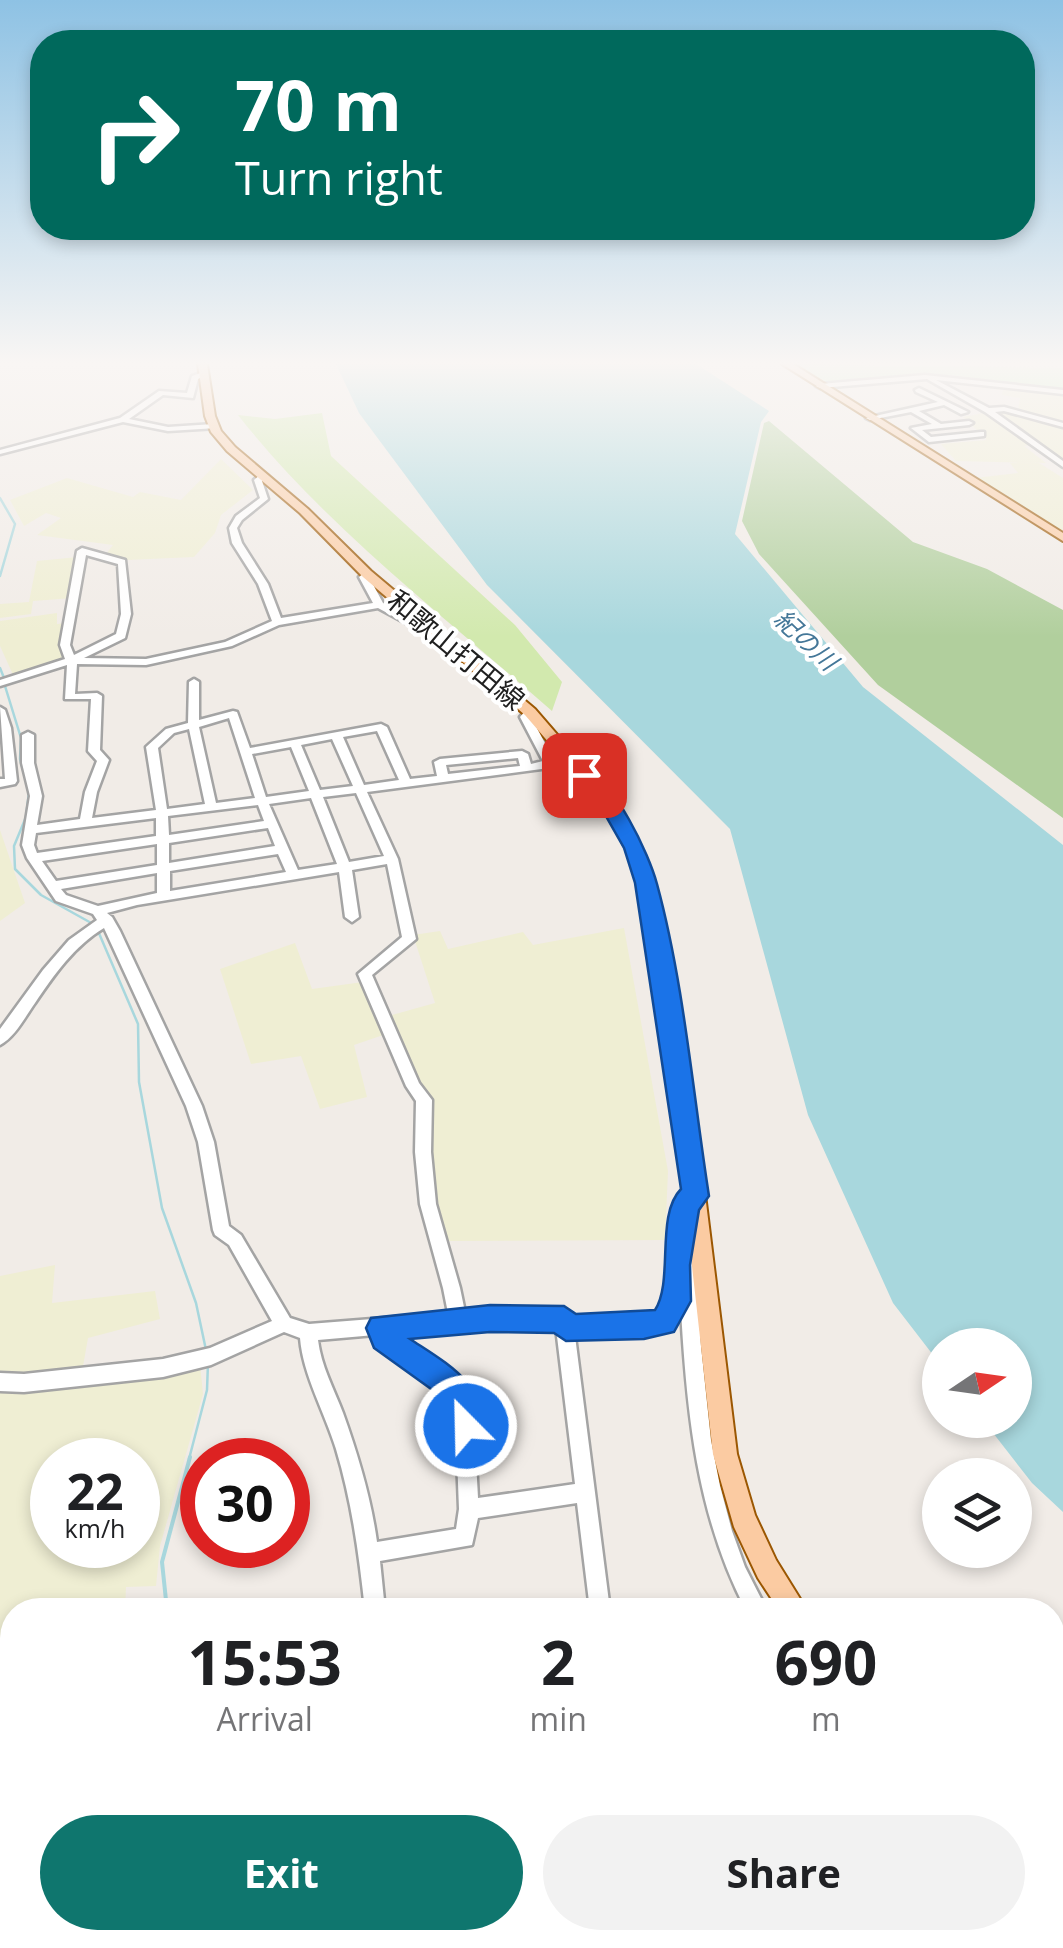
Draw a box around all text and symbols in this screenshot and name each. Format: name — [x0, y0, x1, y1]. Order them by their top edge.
text: 70 m — [235, 56, 402, 152]
icon: right — [70, 70, 200, 200]
text: Turn right — [235, 147, 443, 208]
street label: 和歌山打田線 — [380, 581, 533, 718]
water label: 紀の川 — [768, 601, 848, 679]
pin — [542, 733, 627, 818]
icon: arrive — [557, 748, 612, 803]
north arrow — [922, 1328, 1032, 1438]
map controls — [922, 1328, 1032, 1568]
position arrow — [414, 1374, 518, 1478]
speed limit sign: 30 — [180, 1438, 310, 1568]
text: 22 — [66, 1457, 124, 1525]
button: layers — [922, 1458, 1032, 1568]
text: km/h — [65, 1511, 125, 1545]
text: 15:53 — [188, 1621, 342, 1703]
text: 2 — [541, 1621, 575, 1703]
text: 690 — [774, 1621, 877, 1703]
text: Arrival — [217, 1697, 313, 1740]
text: min — [530, 1697, 587, 1740]
text: m — [811, 1697, 841, 1740]
button: Exit — [40, 1815, 523, 1930]
button: Share — [543, 1815, 1025, 1930]

